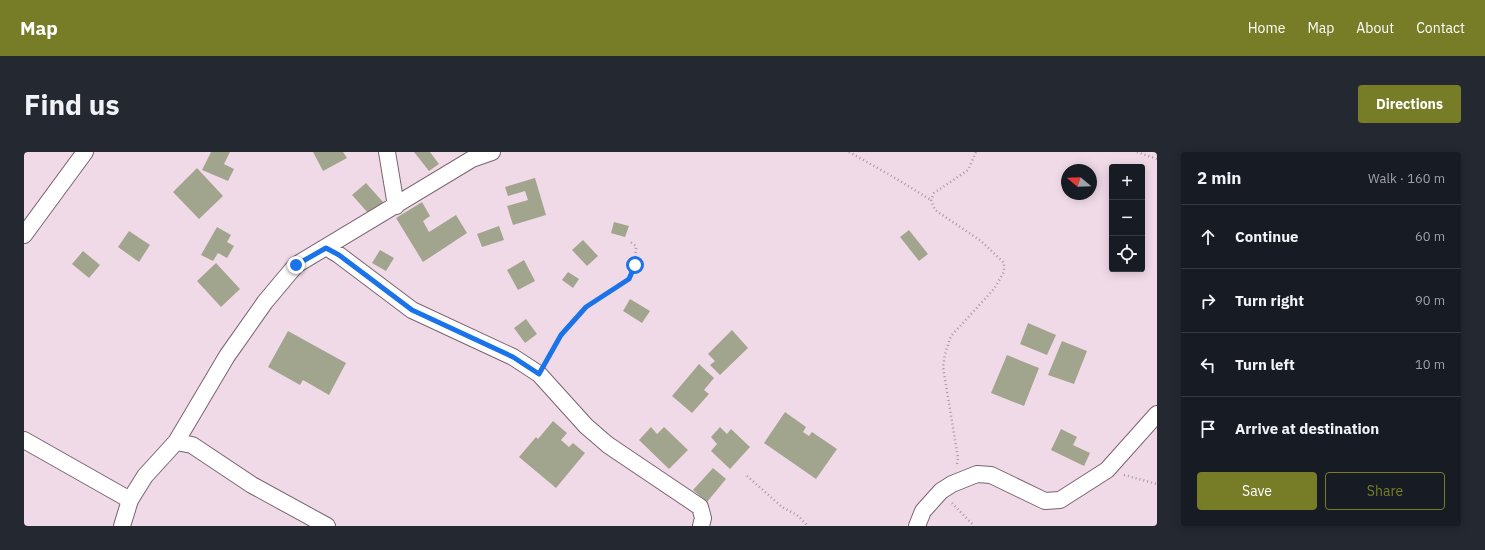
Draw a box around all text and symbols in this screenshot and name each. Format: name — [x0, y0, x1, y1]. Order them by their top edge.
text: Map — [20, 16, 58, 40]
text: Home — [1248, 19, 1285, 37]
text: Map — [1307, 19, 1334, 37]
text: About — [1356, 19, 1394, 37]
text: Contact — [1416, 19, 1465, 37]
button: Directions — [1358, 85, 1461, 123]
text: Find us — [24, 86, 120, 123]
north arrow — [1061, 164, 1097, 200]
map controls — [1109, 164, 1145, 272]
button: + — [1109, 164, 1145, 200]
text: 2 min — [1197, 167, 1241, 189]
text: Walk · 160 m — [1368, 170, 1445, 187]
button: − — [1109, 200, 1145, 236]
icon: ahead — [1197, 226, 1219, 248]
text: Continue — [1235, 227, 1299, 246]
text: 60 m — [1415, 228, 1445, 245]
button: locate — [1109, 236, 1145, 272]
route end — [287, 256, 305, 274]
route start — [626, 256, 644, 274]
icon: right — [1197, 290, 1219, 312]
text: Turn right — [1235, 291, 1304, 310]
text: 90 m — [1415, 292, 1445, 309]
icon: left — [1197, 354, 1219, 376]
text: Turn left — [1235, 355, 1295, 374]
text: 10 m — [1415, 356, 1445, 373]
icon: arrive — [1197, 418, 1219, 440]
text: Arrive at destination — [1235, 419, 1379, 438]
button: Save — [1197, 472, 1317, 510]
button: Share — [1325, 472, 1445, 510]

